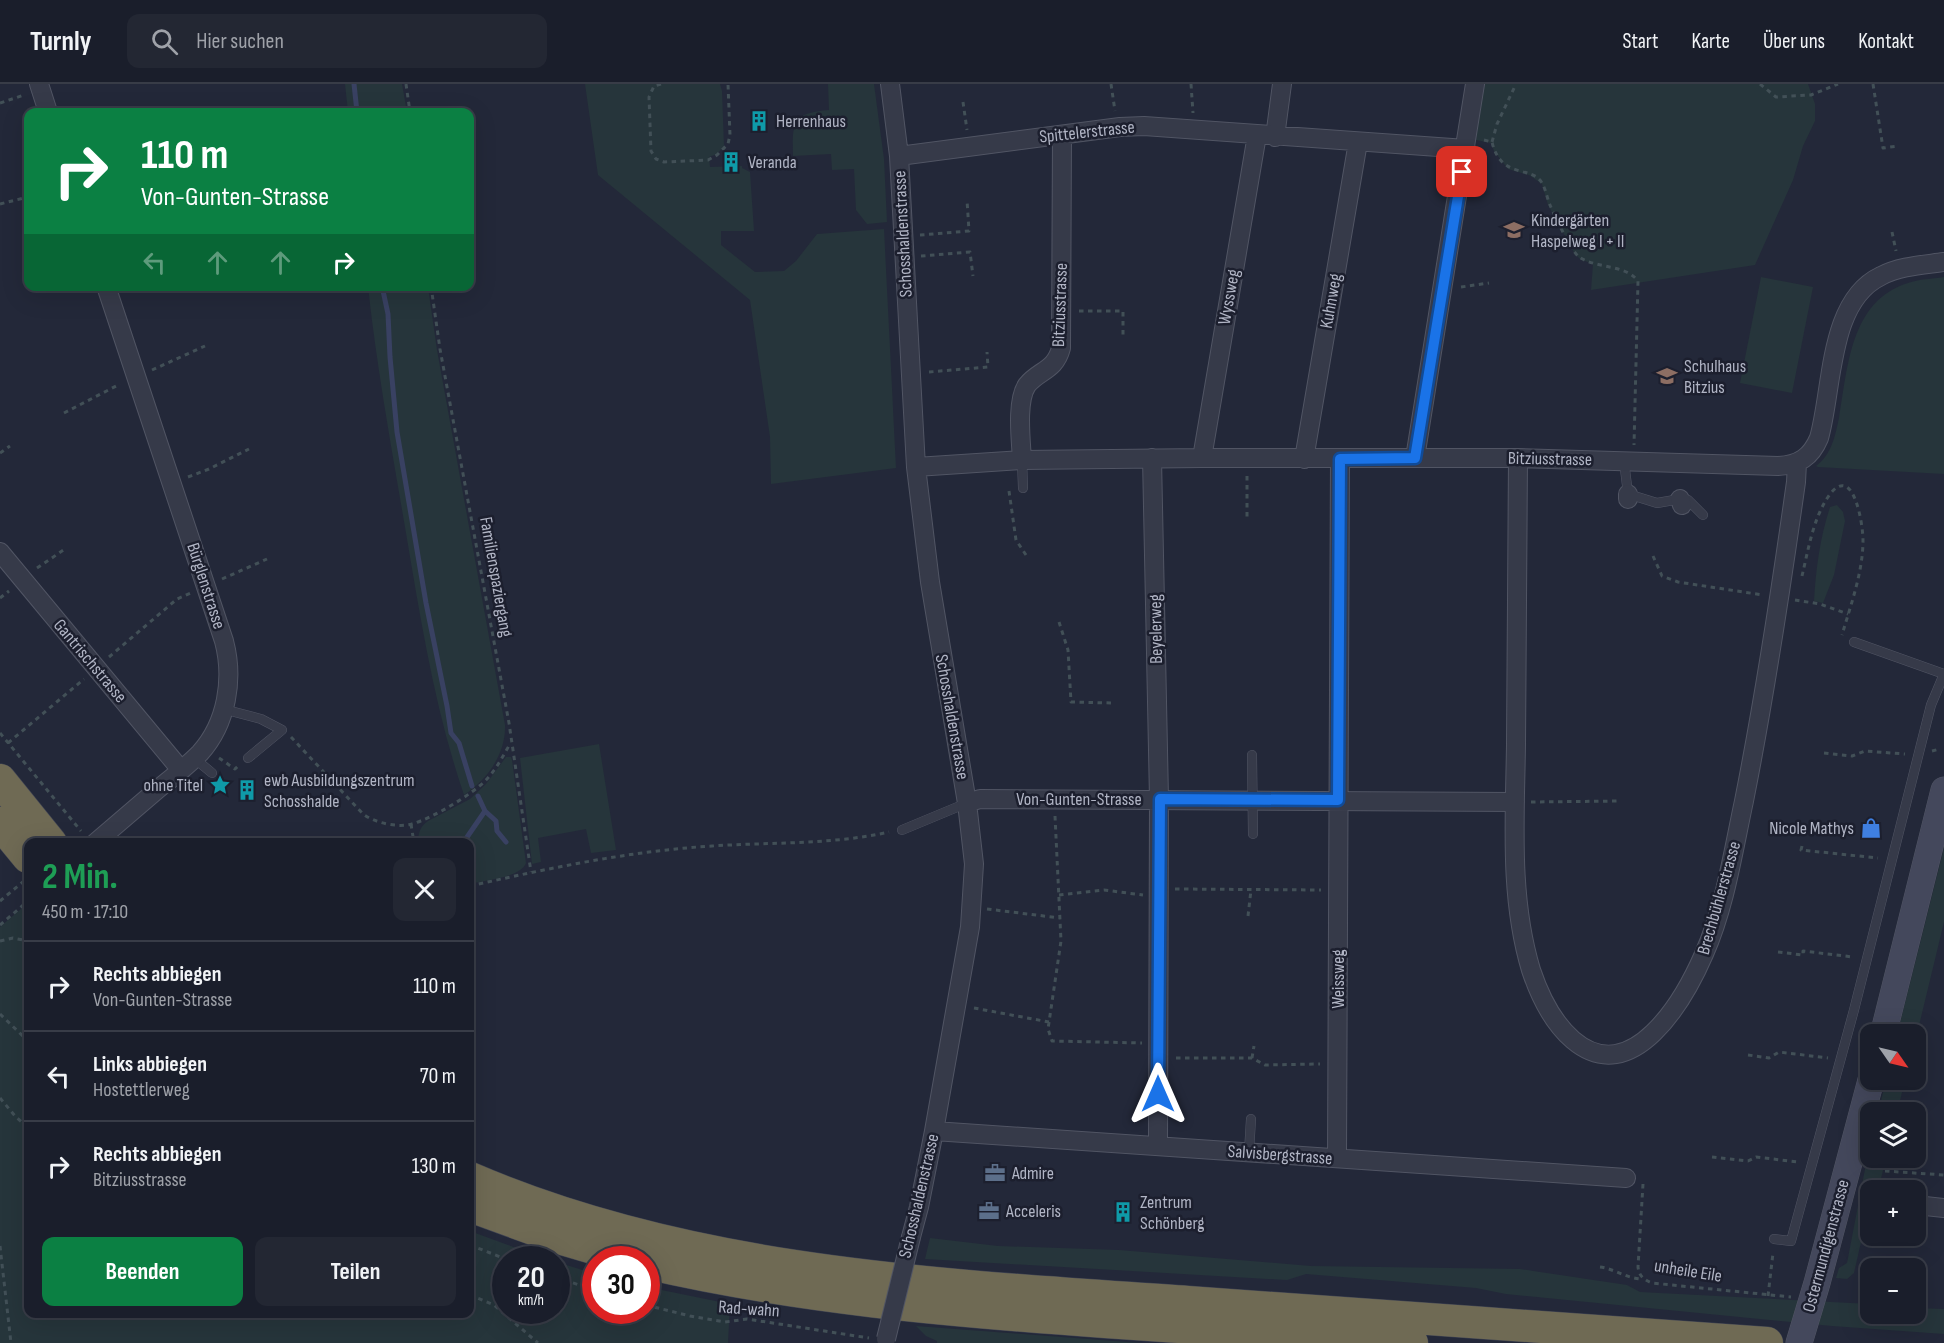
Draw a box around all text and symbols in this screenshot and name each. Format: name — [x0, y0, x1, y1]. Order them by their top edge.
search box — [127, 14, 547, 68]
text: Turnly — [30, 25, 91, 58]
icon: search — [148, 25, 181, 58]
text: Hier suchen — [196, 28, 284, 55]
text: Start — [1622, 29, 1659, 54]
text: Karte — [1692, 29, 1730, 54]
text: Über uns — [1763, 29, 1825, 54]
text: Kontakt — [1858, 29, 1914, 54]
building icon: Herrenhaus — [747, 109, 771, 133]
place label: Herrenhaus — [776, 111, 846, 132]
street label: Spittelerstrasse — [1038, 117, 1136, 147]
text: 110 m — [141, 130, 228, 181]
icon: right — [42, 132, 120, 210]
pin — [1436, 146, 1487, 197]
building icon: Veranda — [719, 150, 743, 174]
place label: Veranda — [748, 152, 797, 173]
icon: arrive — [1445, 155, 1478, 188]
street label: Schosshaldenstrasse — [889, 170, 917, 298]
text: Von-Gunten-Strasse — [141, 181, 329, 213]
place label: Kindergärten Haspelweg I + II — [1531, 210, 1624, 252]
school or university icon: Kindergärten Haspelweg I + II — [1502, 218, 1526, 242]
icon: left — [138, 246, 171, 279]
icon: ahead — [201, 246, 234, 279]
icon: ahead — [264, 246, 297, 279]
icon: right — [327, 246, 360, 279]
street label: Bitziusstrasse — [1048, 263, 1072, 347]
street label: Wyssweg — [1214, 268, 1244, 326]
street label: Kuhnweg — [1316, 272, 1346, 330]
place label: Schulhaus Bitzius — [1684, 356, 1746, 398]
school or university icon: Schulhaus Bitzius — [1655, 364, 1679, 388]
street label: Bitziusstrasse — [1508, 448, 1592, 470]
street label: Familienspaziergang — [475, 515, 517, 639]
street label: Bürglenstrasse — [182, 540, 230, 632]
street label: Beyelerweg — [1145, 594, 1167, 664]
street label: Gantrischstrasse — [49, 615, 131, 707]
street label: Schosshaldenstrasse — [931, 653, 973, 781]
place label: ewb Ausbildungszentrum Schosshalde — [264, 770, 415, 812]
place icon: ohne Titel — [208, 773, 232, 797]
place label: ohne Titel — [143, 775, 203, 796]
building icon: ewb Ausbildungszentrum Schosshalde — [235, 778, 259, 802]
street label: Von-Gunten-Strasse — [1016, 789, 1142, 810]
shop icon: Nicole Mathys — [1859, 816, 1883, 840]
place label: Nicole Mathys — [1769, 818, 1854, 839]
street label: Brechbühlerstrasse — [1693, 839, 1745, 957]
text: 2 Min. — [42, 856, 118, 899]
button: close — [393, 858, 456, 921]
text: 450 m · 17:10 — [42, 900, 128, 924]
street label: Weissweg — [1328, 949, 1349, 1009]
text: Rechts abbiegen — [93, 961, 222, 988]
icon: right — [42, 970, 75, 1003]
text: 110 m — [413, 973, 456, 1000]
text: Von-Gunten-Strasse — [93, 988, 232, 1012]
north arrow — [1860, 1024, 1926, 1090]
map controls — [1860, 1024, 1926, 1324]
text: Links abbiegen — [93, 1051, 207, 1078]
icon: left — [42, 1060, 75, 1093]
position arrow — [1126, 1062, 1190, 1126]
text: 70 m — [420, 1063, 456, 1090]
text: Hostettlerweg — [93, 1078, 190, 1102]
button: layers — [1860, 1102, 1926, 1168]
street label: Schosshaldenstrasse — [894, 1132, 944, 1260]
text: Rechts abbiegen — [93, 1141, 222, 1168]
street label: Salvisbergstrasse — [1227, 1141, 1333, 1169]
icon: right — [42, 1150, 75, 1183]
text: 130 m — [412, 1153, 456, 1180]
office icon: Admire — [983, 1161, 1007, 1185]
place label: Admire — [1011, 1163, 1054, 1184]
text: Bitziusstrasse — [93, 1168, 187, 1192]
street label: Ostermundigenstrasse — [1798, 1177, 1854, 1315]
button: + — [1860, 1180, 1926, 1246]
place label: Zentrum Schönberg — [1140, 1192, 1204, 1234]
office icon: Acceleris — [977, 1199, 1001, 1223]
building icon: Zentrum Schönberg — [1111, 1200, 1135, 1224]
place label: Acceleris — [1005, 1201, 1061, 1222]
button: Beenden — [42, 1237, 243, 1306]
button: Teilen — [255, 1237, 456, 1306]
speed limit sign: 30 — [582, 1246, 660, 1324]
street label: unheile Eile — [1653, 1255, 1723, 1287]
button: − — [1860, 1258, 1926, 1324]
text: 20 — [517, 1260, 545, 1296]
text: km/h — [518, 1291, 544, 1310]
street label: Rad-wahn — [718, 1296, 780, 1322]

